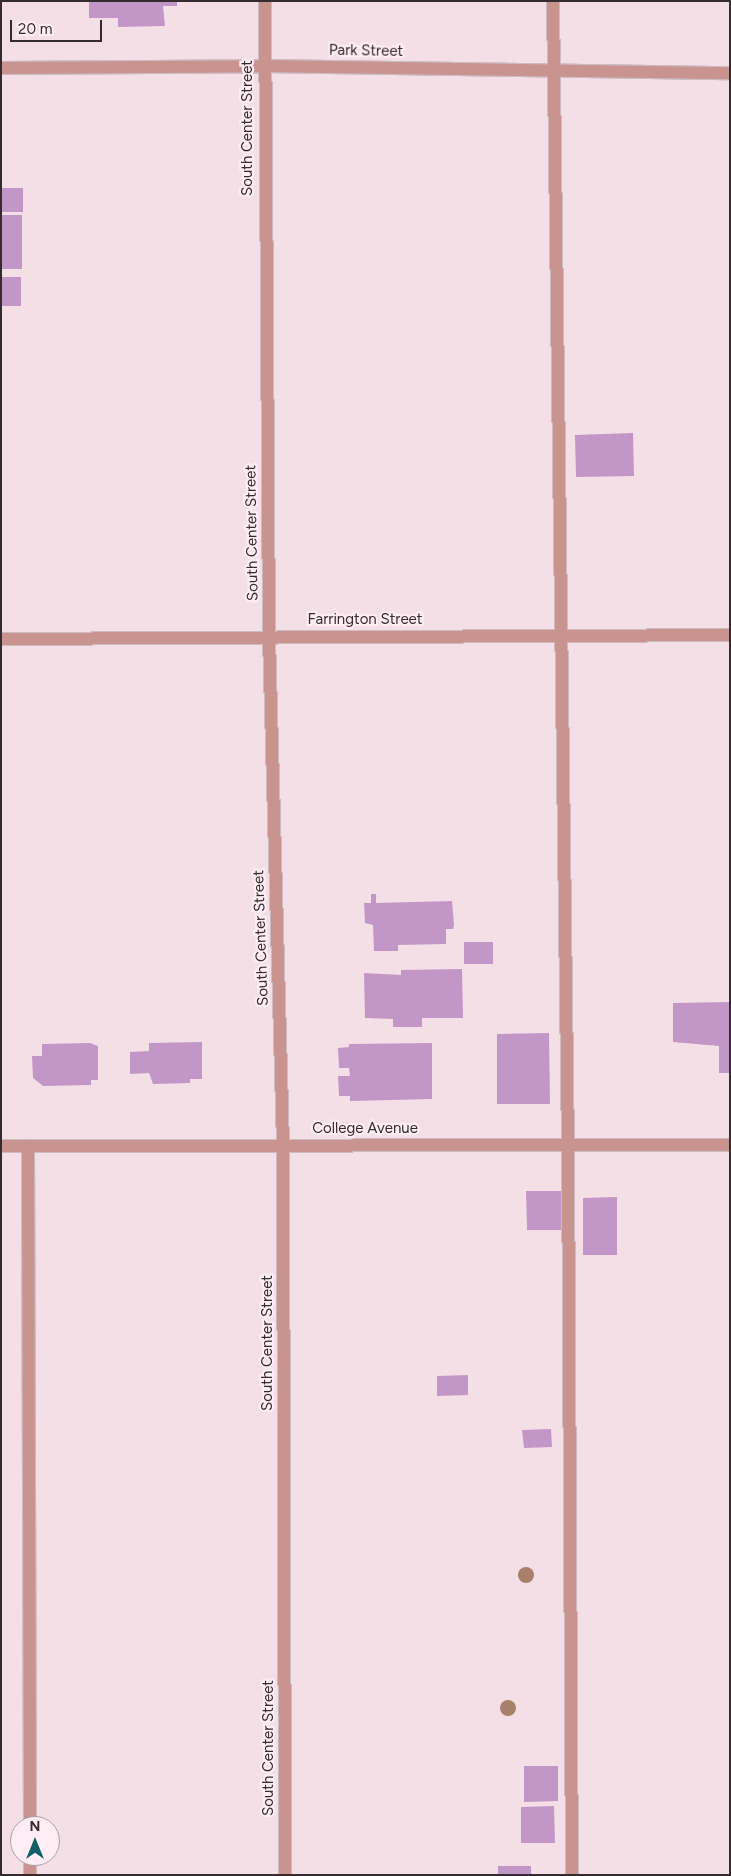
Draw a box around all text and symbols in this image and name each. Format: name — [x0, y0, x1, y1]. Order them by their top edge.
scale bar — [12, 10, 105, 42]
text: 20 m — [18, 20, 52, 38]
street label: Park Street — [329, 41, 403, 61]
street label: South Center Street — [239, 60, 257, 196]
street label: South Center Street — [242, 465, 262, 601]
street label: Farrington Street — [308, 611, 422, 629]
street label: South Center Street — [250, 870, 272, 1006]
street label: College Avenue — [312, 1120, 418, 1138]
street label: South Center Street — [259, 1275, 277, 1411]
street label: South Center Street — [260, 1680, 278, 1816]
north arrow — [10, 1816, 60, 1866]
text: N — [30, 1818, 40, 1835]

